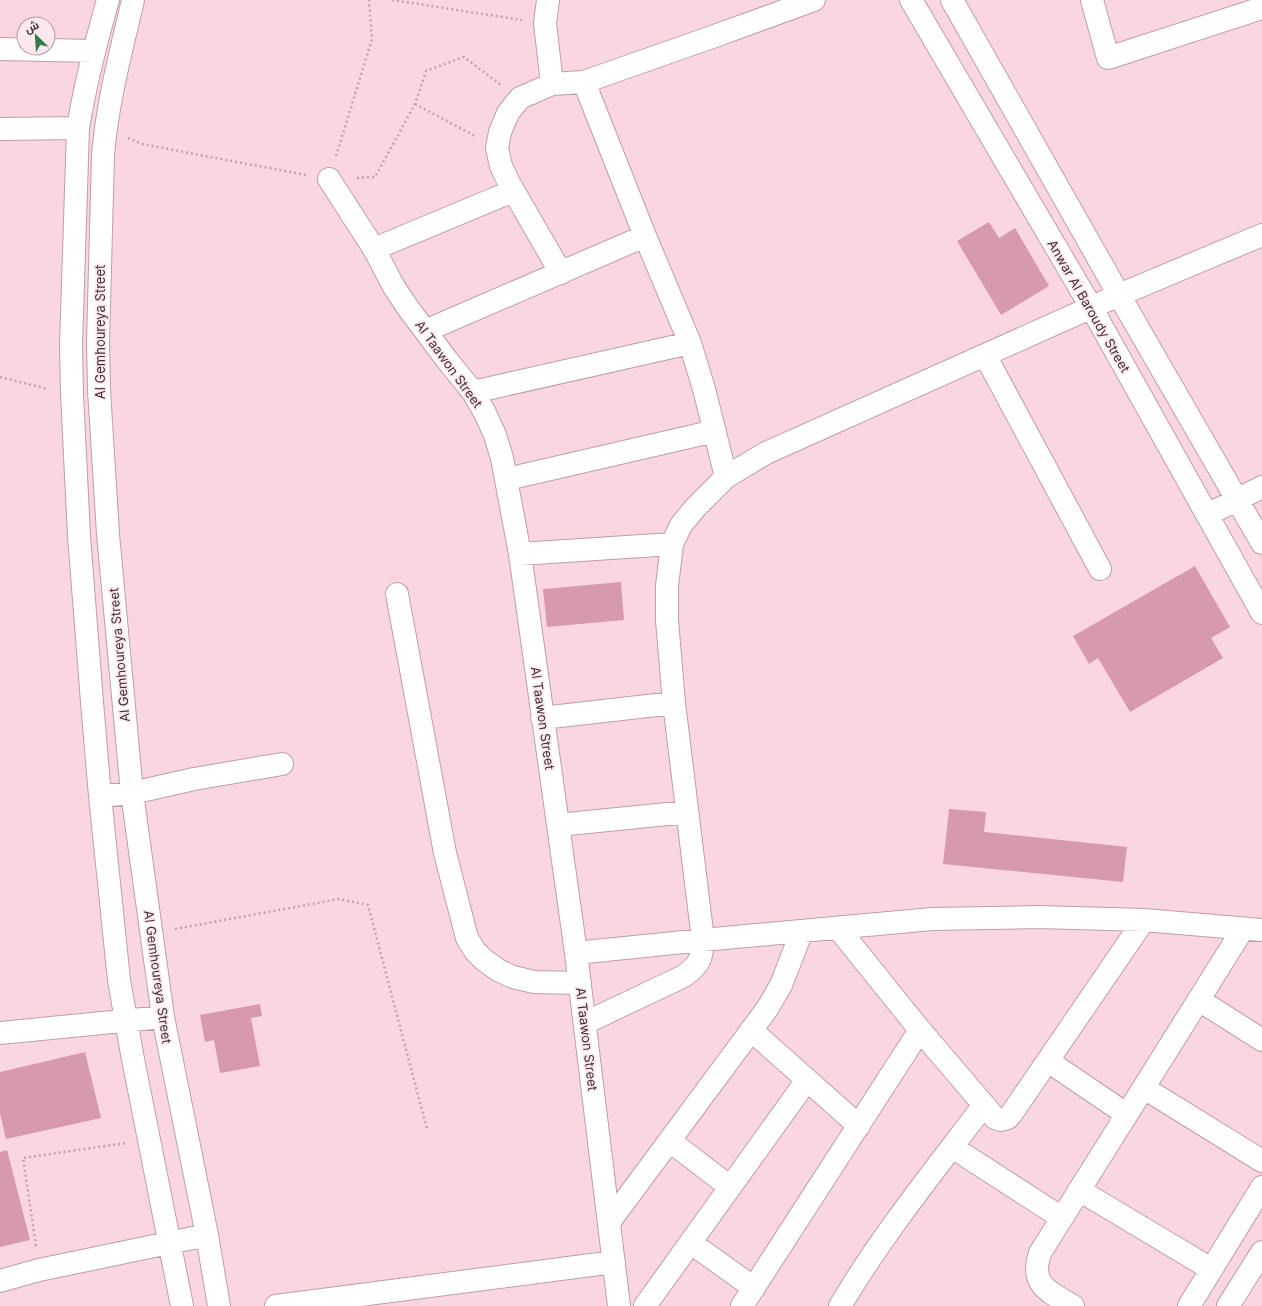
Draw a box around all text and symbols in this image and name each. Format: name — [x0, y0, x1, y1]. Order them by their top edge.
north arrow — [16, 16, 56, 56]
text: ش — [22, 18, 41, 36]
street label: Anwar Al Baroudy Street — [1044, 237, 1134, 375]
street label: Al Gemhoureya Street — [92, 265, 108, 399]
street label: Al Taawon Street — [412, 317, 486, 411]
street label: Al Gemhoureya Street — [105, 587, 133, 723]
street label: Al Taawon Street — [528, 665, 558, 771]
street label: Al Gemhoureya Street — [141, 909, 175, 1045]
street label: Al Taawon Street — [573, 986, 601, 1092]

